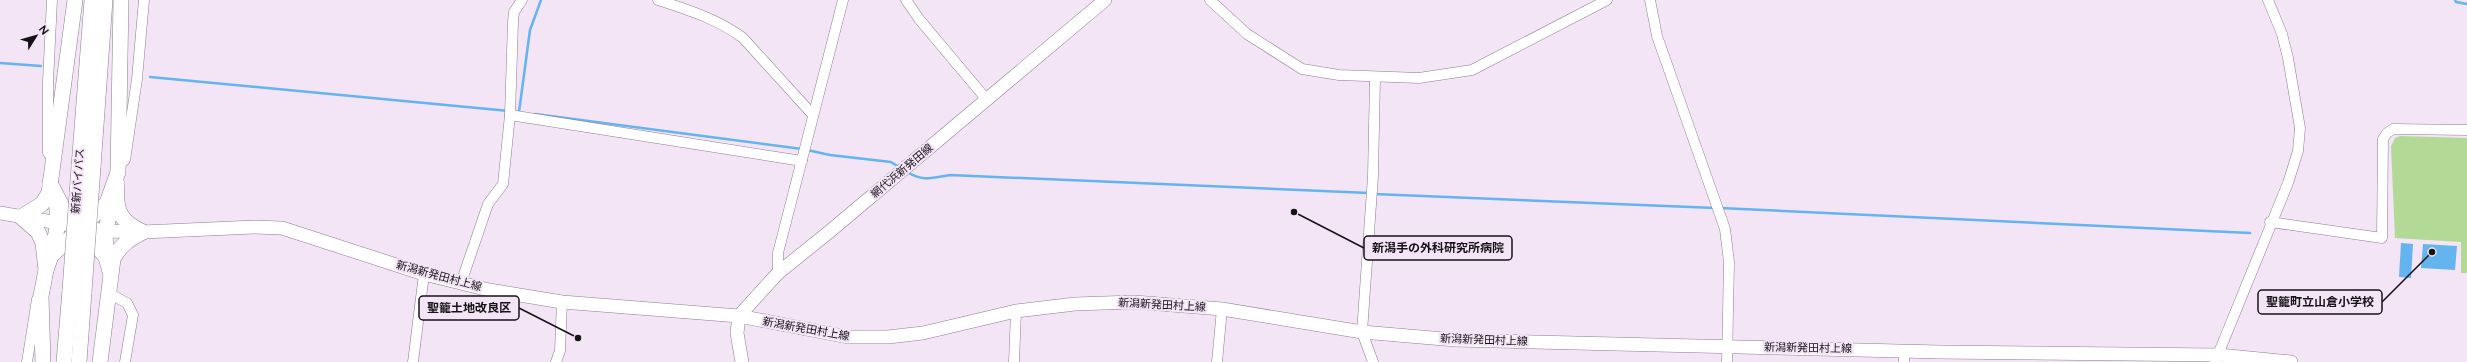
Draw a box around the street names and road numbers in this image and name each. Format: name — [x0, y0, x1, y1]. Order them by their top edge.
street label: 網代浜新発田線 — [868, 141, 936, 201]
street label: 新新バイパス — [69, 148, 87, 214]
street label: 新潟新発田村上線 — [395, 258, 483, 294]
street label: 新潟新発田村上線 — [1118, 296, 1206, 314]
street label: 新潟新発田村上線 — [762, 315, 850, 343]
street label: 新潟新発田村上線 — [1440, 332, 1528, 348]
street label: 新潟新発田村上線 — [1764, 341, 1852, 355]

